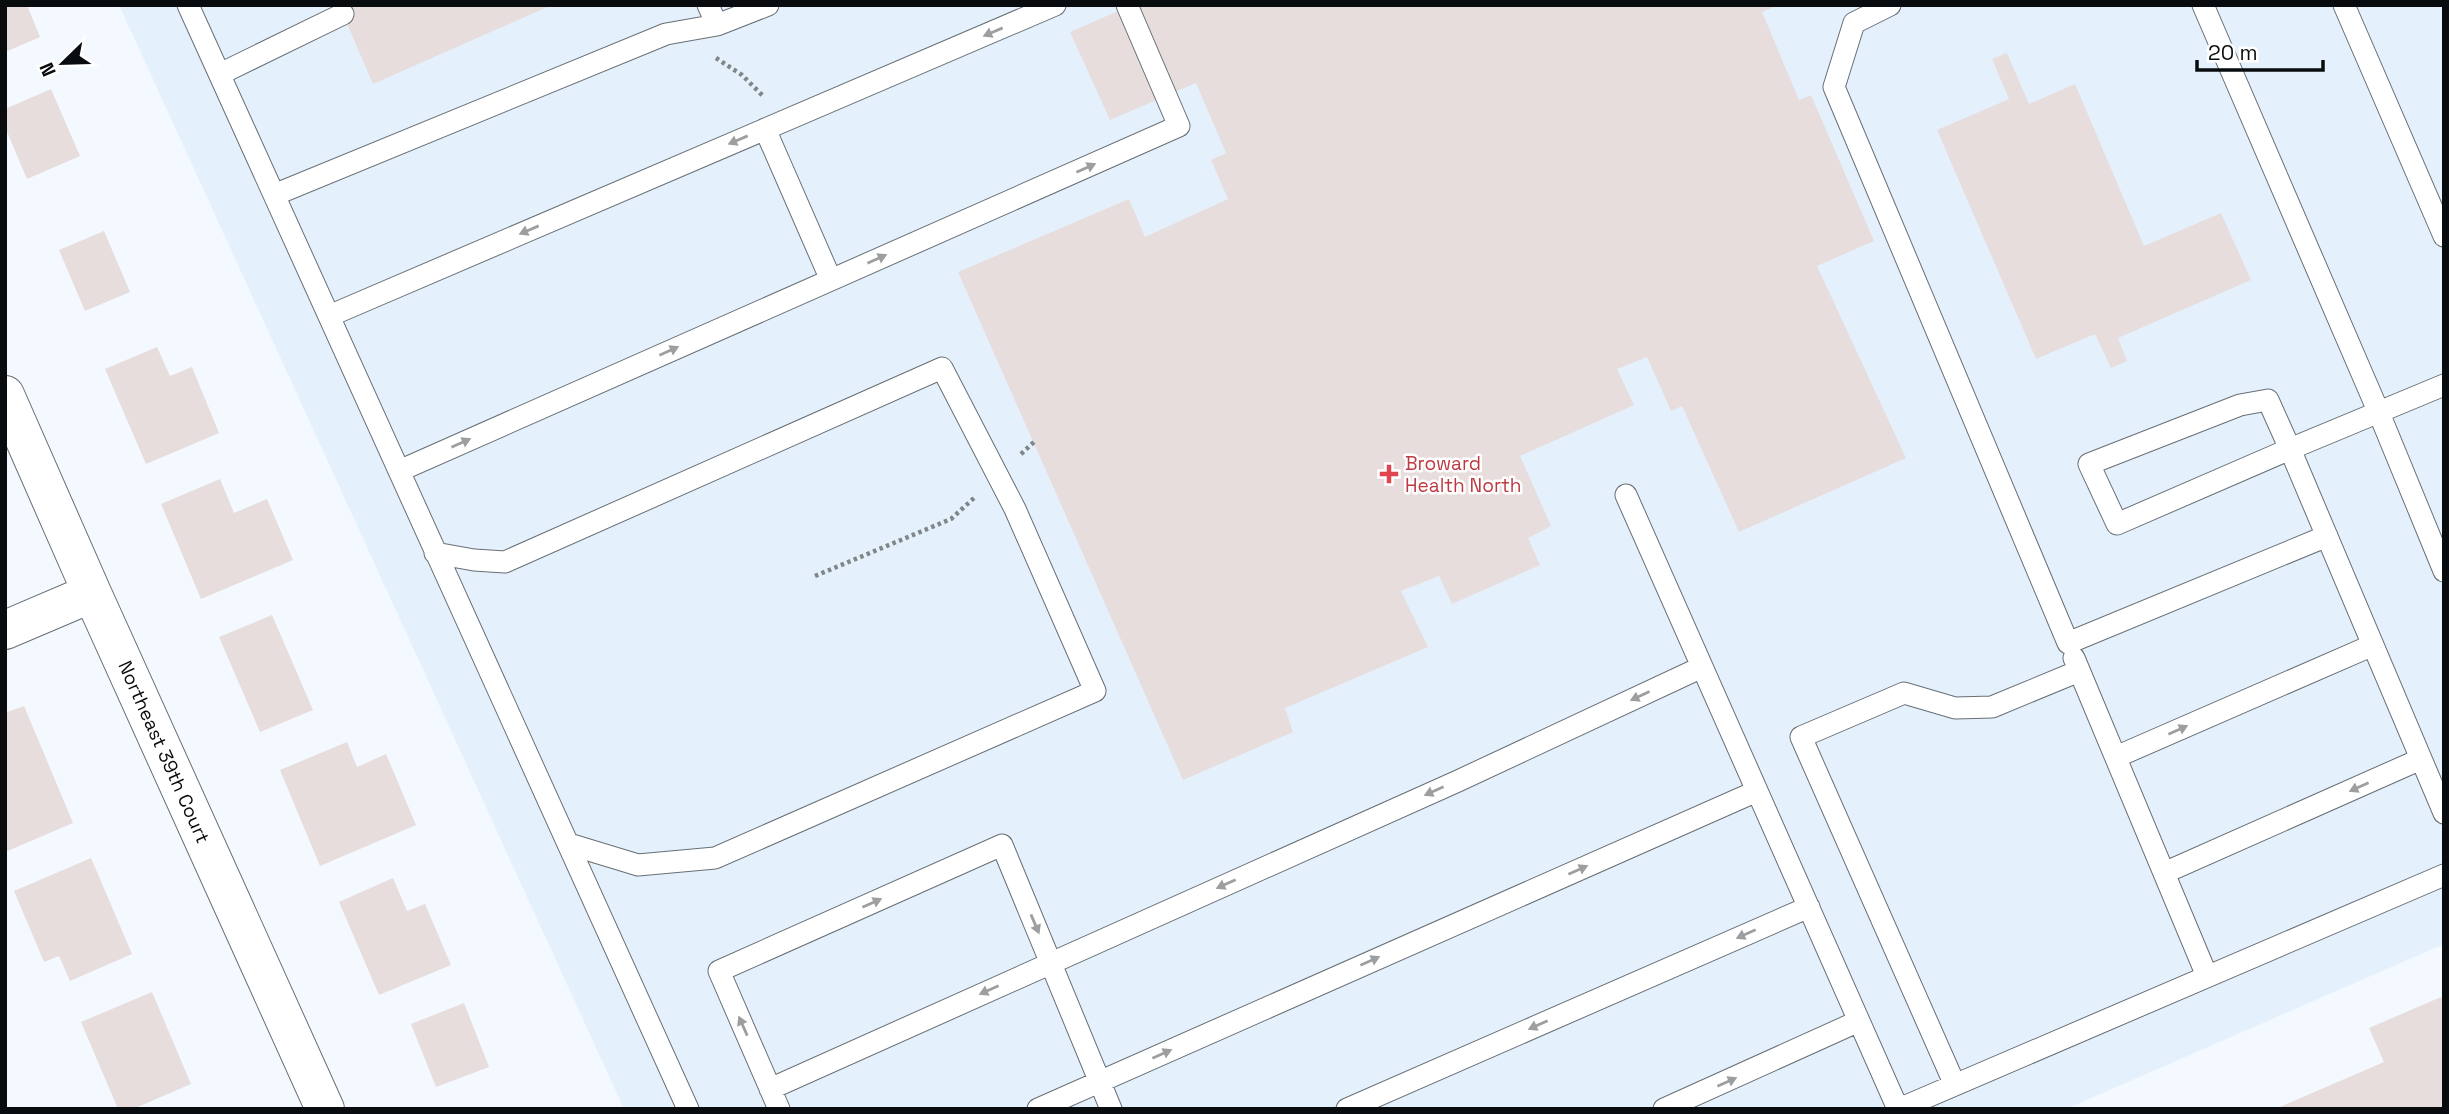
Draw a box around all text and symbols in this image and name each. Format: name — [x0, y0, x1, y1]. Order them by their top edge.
one-way arrow — [982, 27, 1003, 38]
north arrow — [28, 28, 98, 98]
scale bar — [2197, 28, 2323, 72]
text: 20 m — [2208, 39, 2258, 66]
text: N — [34, 59, 62, 80]
one-way arrow — [728, 135, 749, 146]
one-way arrow — [1075, 162, 1096, 173]
one-way arrow — [519, 224, 539, 236]
one-way arrow — [867, 253, 888, 264]
one-way arrow — [659, 345, 679, 357]
one-way arrow — [451, 437, 471, 449]
place label: Broward Health North — [1405, 451, 1521, 498]
marker: Broward Health North — [1379, 464, 1399, 484]
street label: Northeast 39th Court — [112, 657, 216, 847]
one-way arrow — [1630, 691, 1651, 702]
one-way arrow — [2168, 724, 2188, 736]
one-way arrow — [2349, 781, 2369, 793]
one-way arrow — [1424, 785, 1444, 797]
one-way arrow — [1568, 864, 1589, 875]
one-way arrow — [1216, 878, 1236, 890]
one-way arrow — [861, 897, 882, 908]
one-way arrow — [1030, 913, 1041, 934]
one-way arrow — [1736, 929, 1757, 940]
one-way arrow — [1360, 955, 1380, 967]
one-way arrow — [978, 985, 999, 996]
one-way arrow — [737, 1016, 748, 1037]
one-way arrow — [1527, 1020, 1548, 1031]
one-way arrow — [1152, 1048, 1173, 1059]
one-way arrow — [1716, 1076, 1737, 1087]

